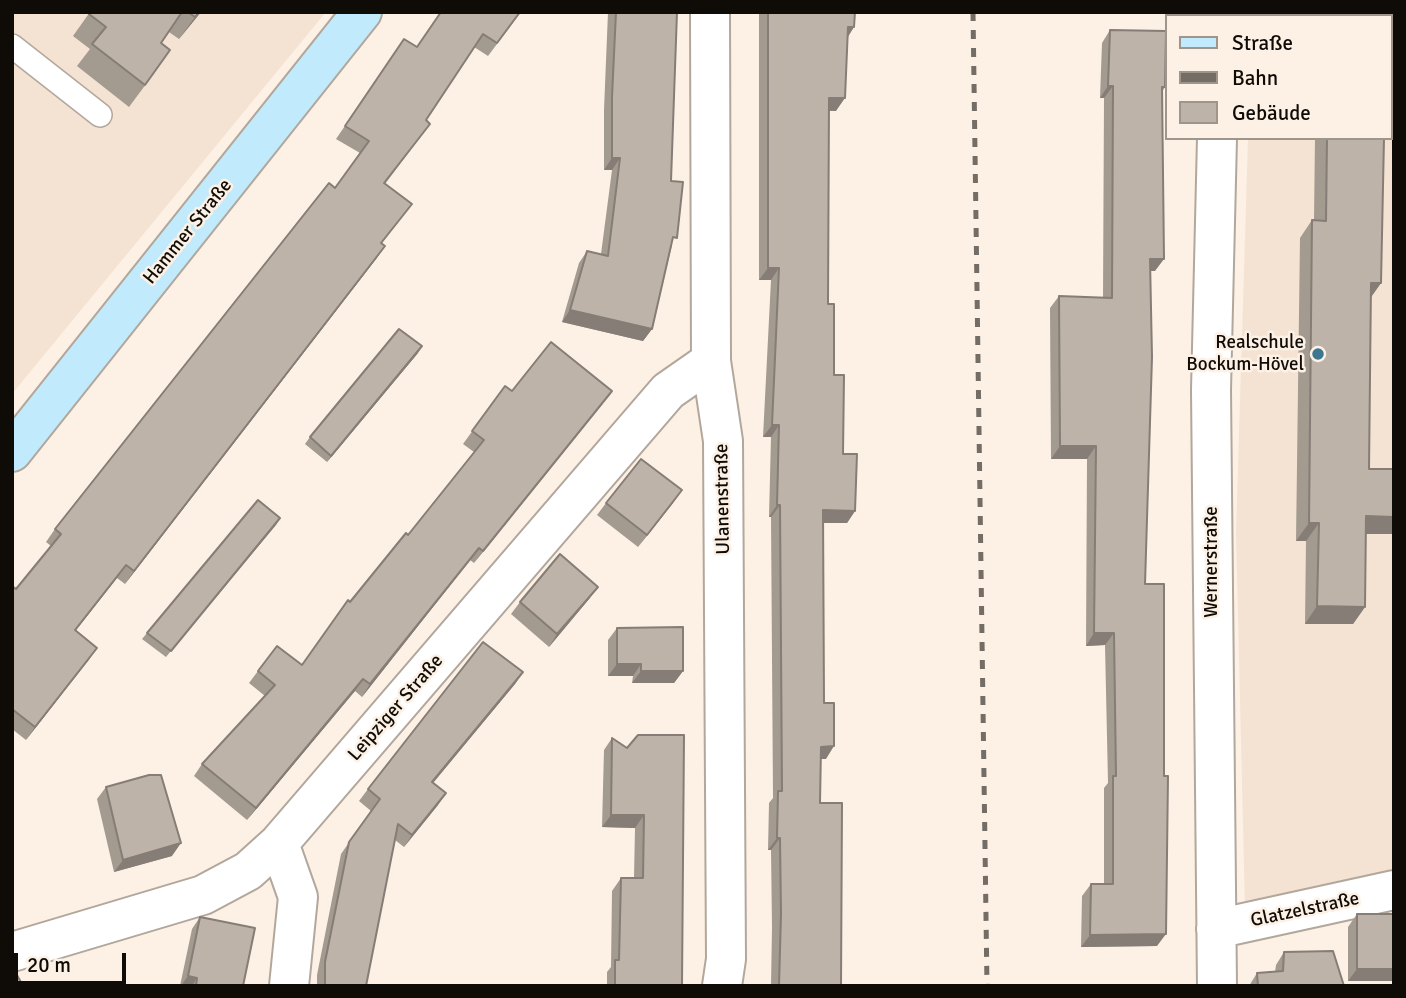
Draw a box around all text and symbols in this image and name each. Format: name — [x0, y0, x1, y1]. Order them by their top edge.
legend — [1164, 14, 1392, 140]
text: Straße — [1232, 30, 1293, 56]
text: Bahn — [1232, 65, 1278, 91]
text: Gebäude — [1232, 100, 1311, 126]
street label: Hammer Straße — [139, 175, 237, 289]
place label: Realschule Bockum-Hövel — [1186, 332, 1304, 376]
marker: Realschule Bockum-Hövel — [1310, 346, 1326, 362]
street label: Ulanenstraße — [711, 443, 735, 555]
street label: Wernerstraße — [1201, 506, 1223, 618]
street label: Leipziger Straße — [344, 650, 448, 766]
street label: Glatzelstraße — [1249, 887, 1361, 933]
scale bar — [18, 939, 130, 983]
text: 20 m — [27, 952, 71, 978]

